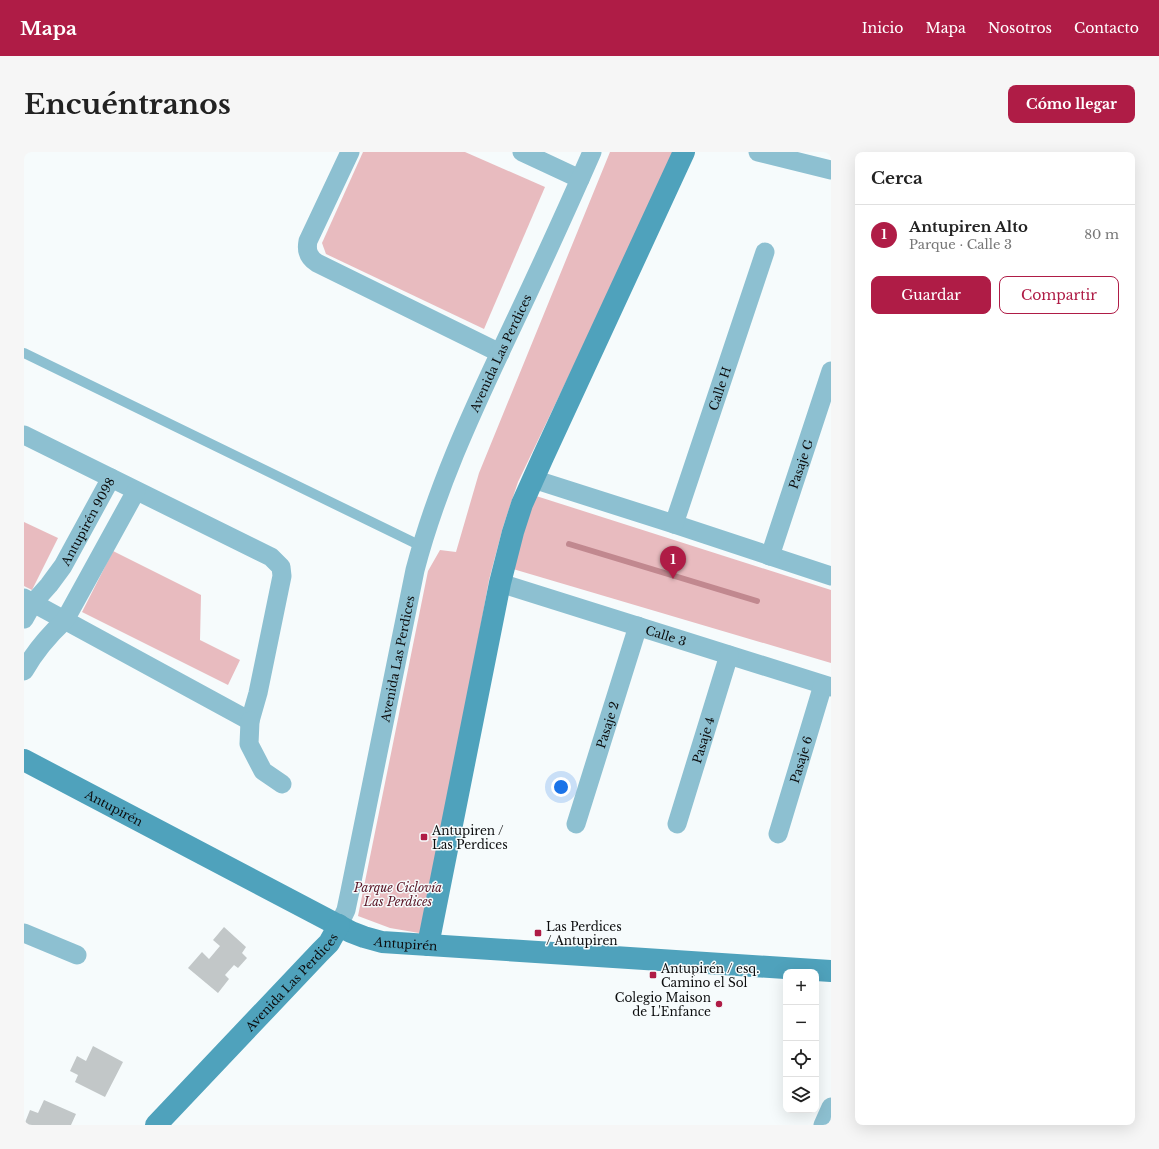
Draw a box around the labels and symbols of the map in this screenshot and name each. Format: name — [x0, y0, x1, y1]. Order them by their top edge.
street label: Avenida Las Perdices — [466, 291, 534, 415]
street label: Calle H — [705, 364, 734, 412]
street label: Pasaje G — [785, 437, 816, 491]
street label: Antupirén 9098 — [57, 475, 117, 569]
pin: 1 — [660, 546, 686, 579]
street label: Avenida Las Perdices — [377, 594, 417, 724]
street label: Calle 3 — [644, 622, 688, 649]
street label: Pasaje 2 — [593, 699, 621, 750]
street label: Pasaje 4 — [689, 715, 717, 765]
street label: Pasaje 6 — [786, 734, 815, 785]
your location — [551, 777, 571, 797]
street label: Antupirén — [82, 786, 146, 829]
place label: Antupiren / Las Perdices — [431, 823, 508, 852]
marker: Antupiren / Las Perdices — [419, 832, 429, 842]
park label: Parque Ciclovía Las Perdices — [353, 880, 442, 909]
place label: Las Perdices / Antupiren — [546, 919, 622, 948]
marker: Las Perdices / Antupiren — [533, 928, 543, 938]
street label: Avenida Las Perdices — [241, 930, 341, 1035]
street label: Antupirén — [372, 932, 438, 953]
place label: Antupirén / esq. Camino el Sol — [660, 961, 759, 990]
marker: Antupirén / esq. Camino el Sol — [648, 970, 658, 980]
place label: Colegio Maison de L'Enfance — [615, 990, 711, 1019]
marker: Colegio Maison de L'Enfance — [714, 999, 724, 1009]

